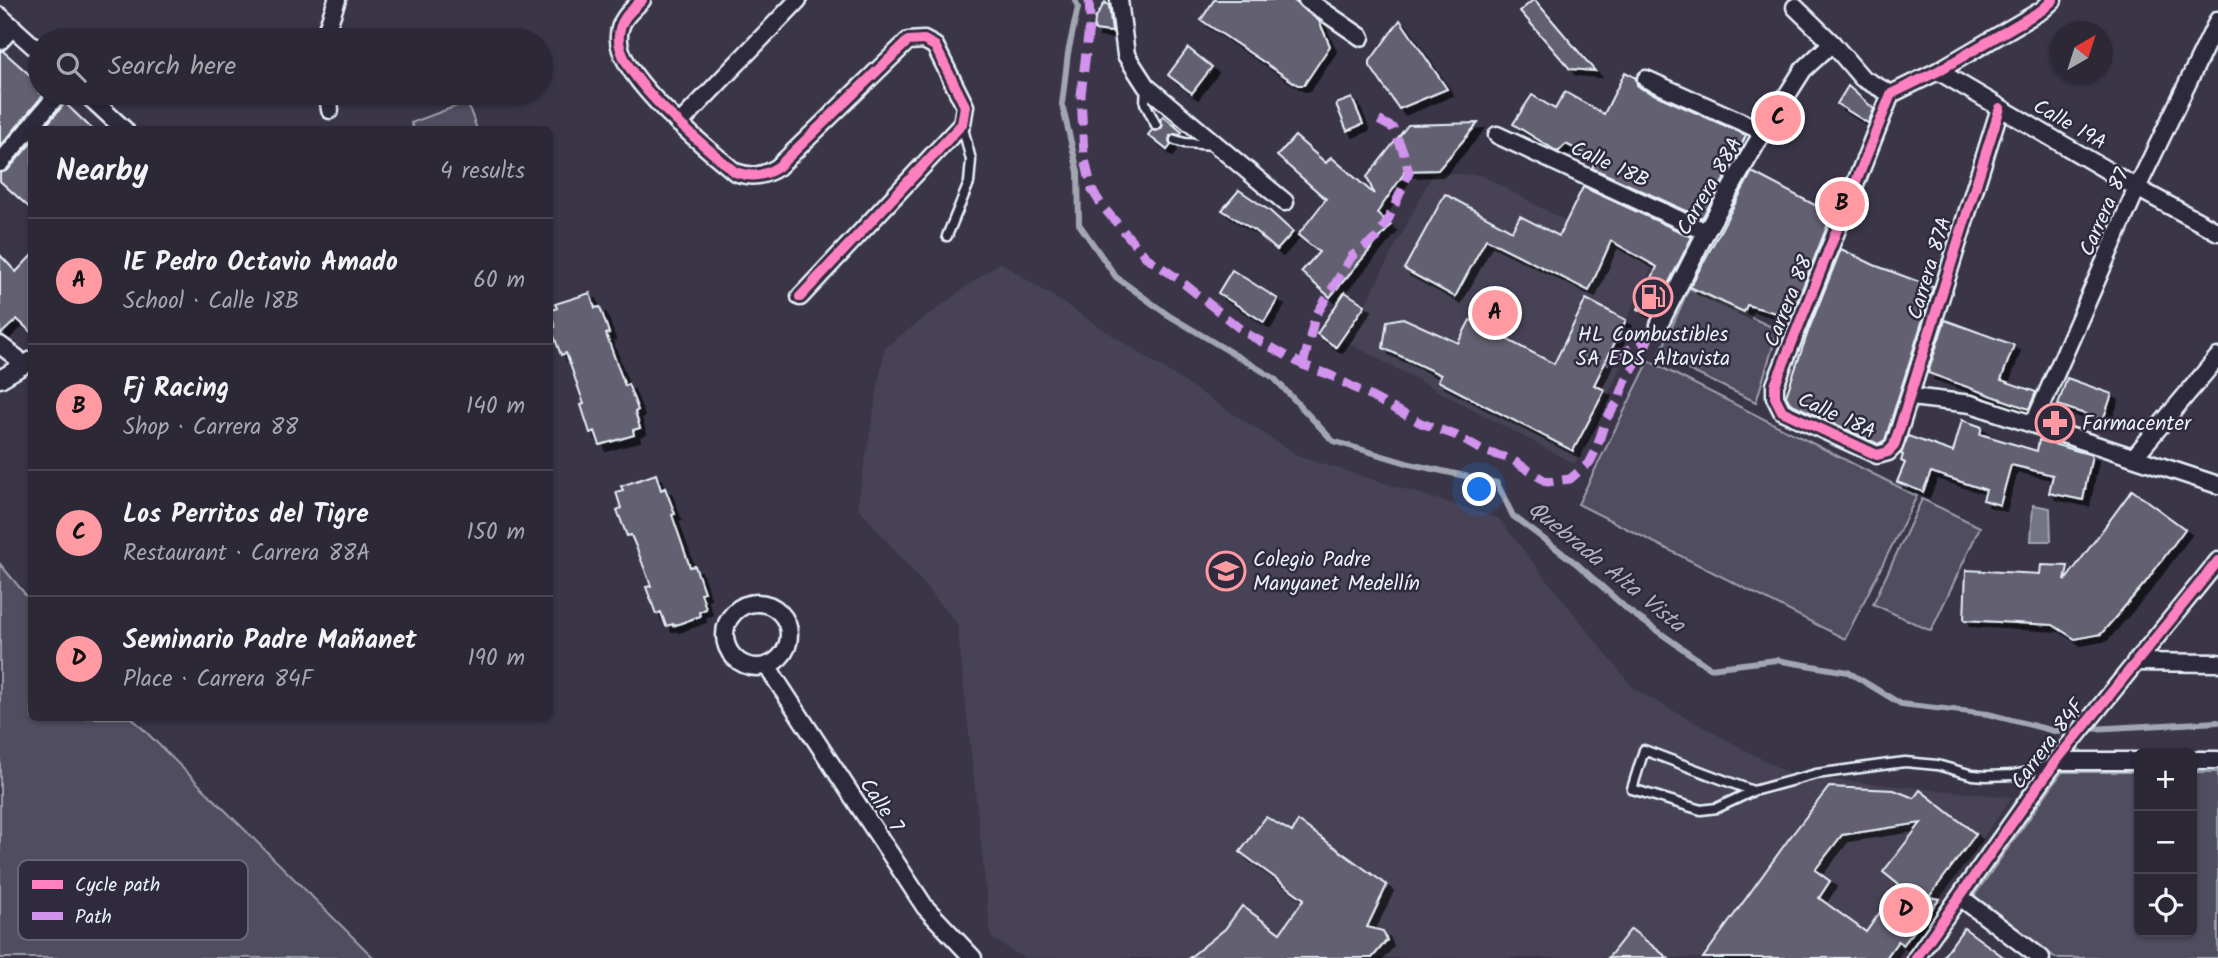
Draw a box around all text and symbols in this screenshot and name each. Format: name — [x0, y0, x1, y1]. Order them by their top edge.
north arrow — [2050, 21, 2113, 84]
search box — [28, 28, 553, 105]
text: Search here — [108, 46, 236, 88]
icon: search — [52, 48, 90, 86]
street label: Calle 19A — [2026, 91, 2112, 160]
pin: C — [1755, 92, 1801, 144]
street label: Carrera 88A — [1669, 131, 1752, 242]
street label: Calle 18B — [1565, 133, 1654, 198]
text: Nearby — [56, 148, 148, 196]
text: 4 results — [440, 154, 525, 190]
street label: Carrera 87 — [2071, 162, 2140, 262]
pin: B — [1819, 178, 1865, 230]
street label: Carrera 87A — [1899, 213, 1962, 324]
text: IE Pedro Octavio Amado — [123, 242, 398, 284]
street label: Carrera 88 — [1756, 250, 1823, 352]
text: A — [72, 263, 86, 299]
text: 60 m — [473, 263, 525, 299]
fuel station icon: HL Combustibles SA EDS Altavista — [1632, 276, 1674, 318]
text: School · Calle 18B — [123, 284, 299, 320]
pin: A — [1472, 287, 1518, 339]
place label: HL Combustibles SA EDS Altavista — [1576, 319, 1730, 376]
text: Fj Racing — [123, 368, 229, 410]
street label: Calle 18A — [1792, 384, 1881, 449]
text: B — [72, 389, 86, 425]
text: 140 m — [466, 389, 525, 425]
pharmacy icon: Farmacenter — [2034, 402, 2076, 444]
place label: Farmacenter — [2082, 408, 2192, 441]
text: Shop · Carrera 88 — [123, 410, 298, 446]
your location — [1462, 472, 1496, 506]
water label: Quebrada Alta Vista — [1519, 493, 1694, 644]
text: Los Perritos del Tigre — [123, 494, 369, 536]
text: C — [72, 515, 86, 551]
text: 150 m — [466, 515, 525, 551]
text: Restaurant · Carrera 88A — [123, 536, 370, 572]
place label: Colegio Padre Manyanet Medellín — [1253, 544, 1420, 601]
school or university icon: Colegio Padre Manyanet Medellín — [1205, 550, 1247, 592]
text: Seminario Padre Mañanet — [123, 620, 417, 662]
text: D — [71, 641, 87, 677]
text: 190 m — [468, 641, 525, 677]
text: Place · Carrera 84F — [123, 662, 313, 698]
street label: Carrera 84F — [2003, 691, 2095, 797]
map controls — [2134, 748, 2197, 937]
button: + — [2134, 748, 2197, 811]
street label: Calle 7 — [850, 772, 912, 841]
button: − — [2134, 811, 2197, 874]
legend — [18, 860, 248, 940]
text: Cycle path — [75, 871, 160, 901]
button: locate — [2134, 874, 2197, 937]
pin: D — [1883, 884, 1929, 936]
text: Path — [75, 903, 112, 933]

